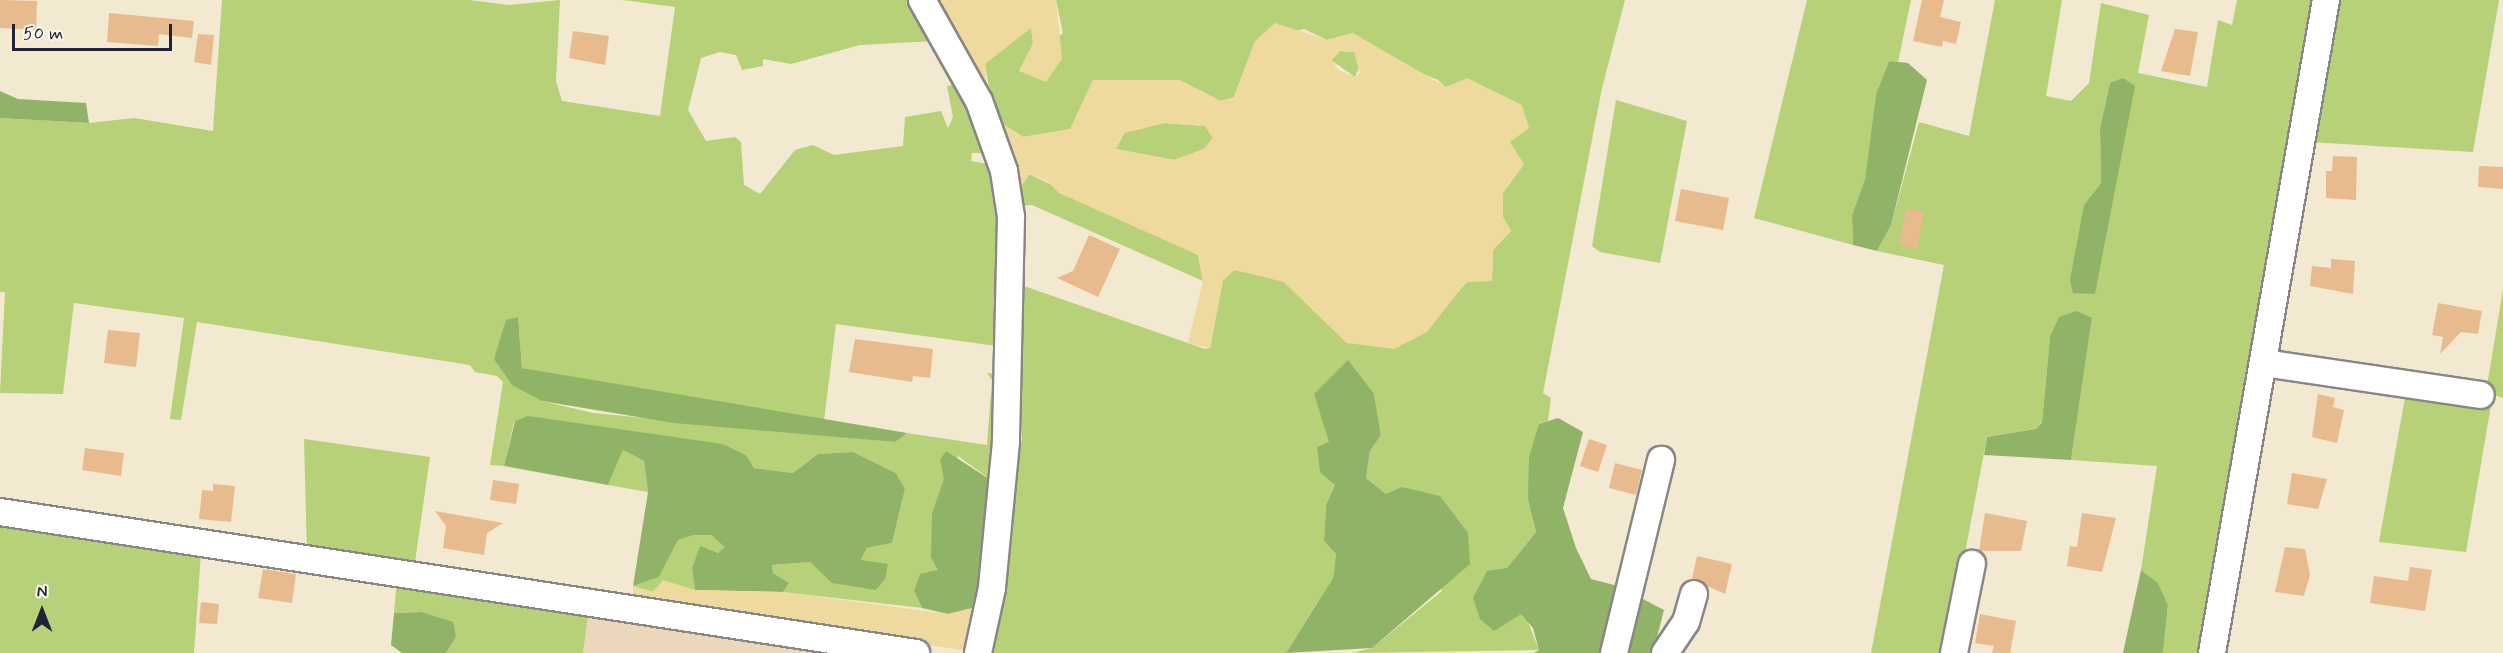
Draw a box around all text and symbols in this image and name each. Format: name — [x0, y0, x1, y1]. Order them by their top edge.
scale bar — [15, 12, 176, 50]
text: 50 m — [23, 22, 63, 46]
north arrow — [12, 581, 72, 641]
text: N — [37, 582, 47, 603]

